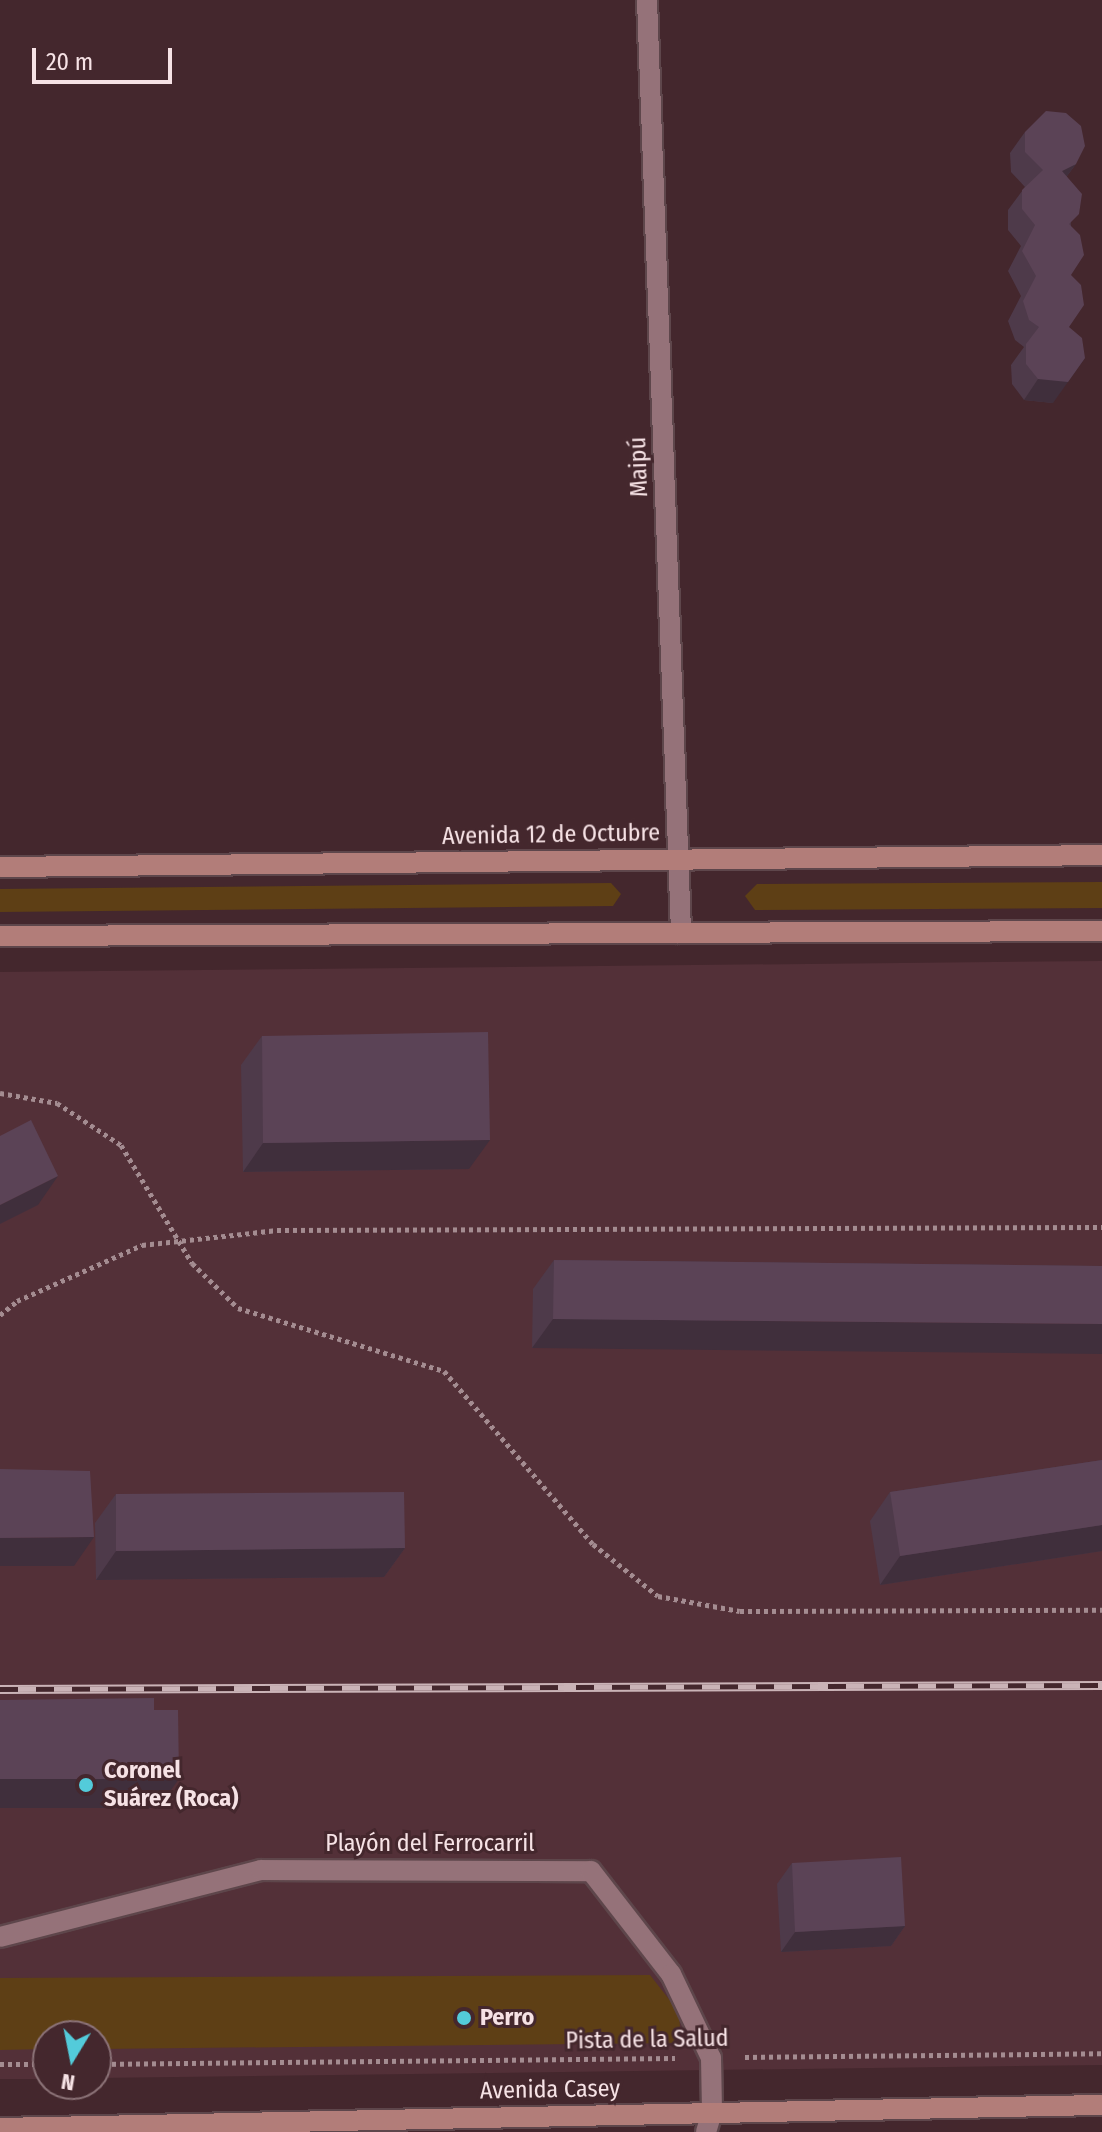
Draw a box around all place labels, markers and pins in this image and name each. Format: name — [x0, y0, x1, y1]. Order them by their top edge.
place label: Coronel Suárez (Roca) — [104, 1757, 238, 1813]
marker: Coronel Suárez (Roca) — [75, 1774, 97, 1796]
place label: Perro — [480, 2004, 534, 2032]
marker: Perro — [455, 2009, 473, 2027]

